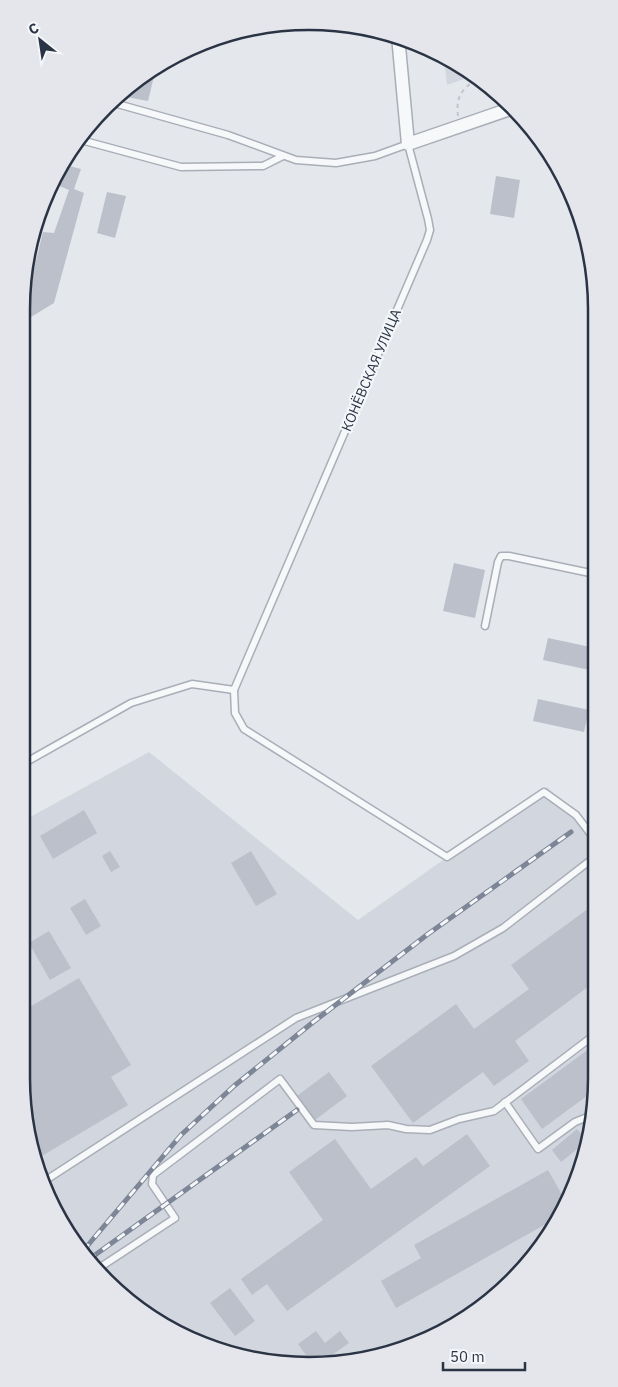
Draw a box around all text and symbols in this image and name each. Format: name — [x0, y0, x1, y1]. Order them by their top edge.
north arrow — [15, 15, 65, 65]
text: С — [25, 19, 42, 39]
street label: КОНЁВСКАЯ УЛИЦА — [337, 306, 405, 434]
scale bar — [443, 1340, 526, 1372]
text: 50 m — [450, 1347, 485, 1366]

